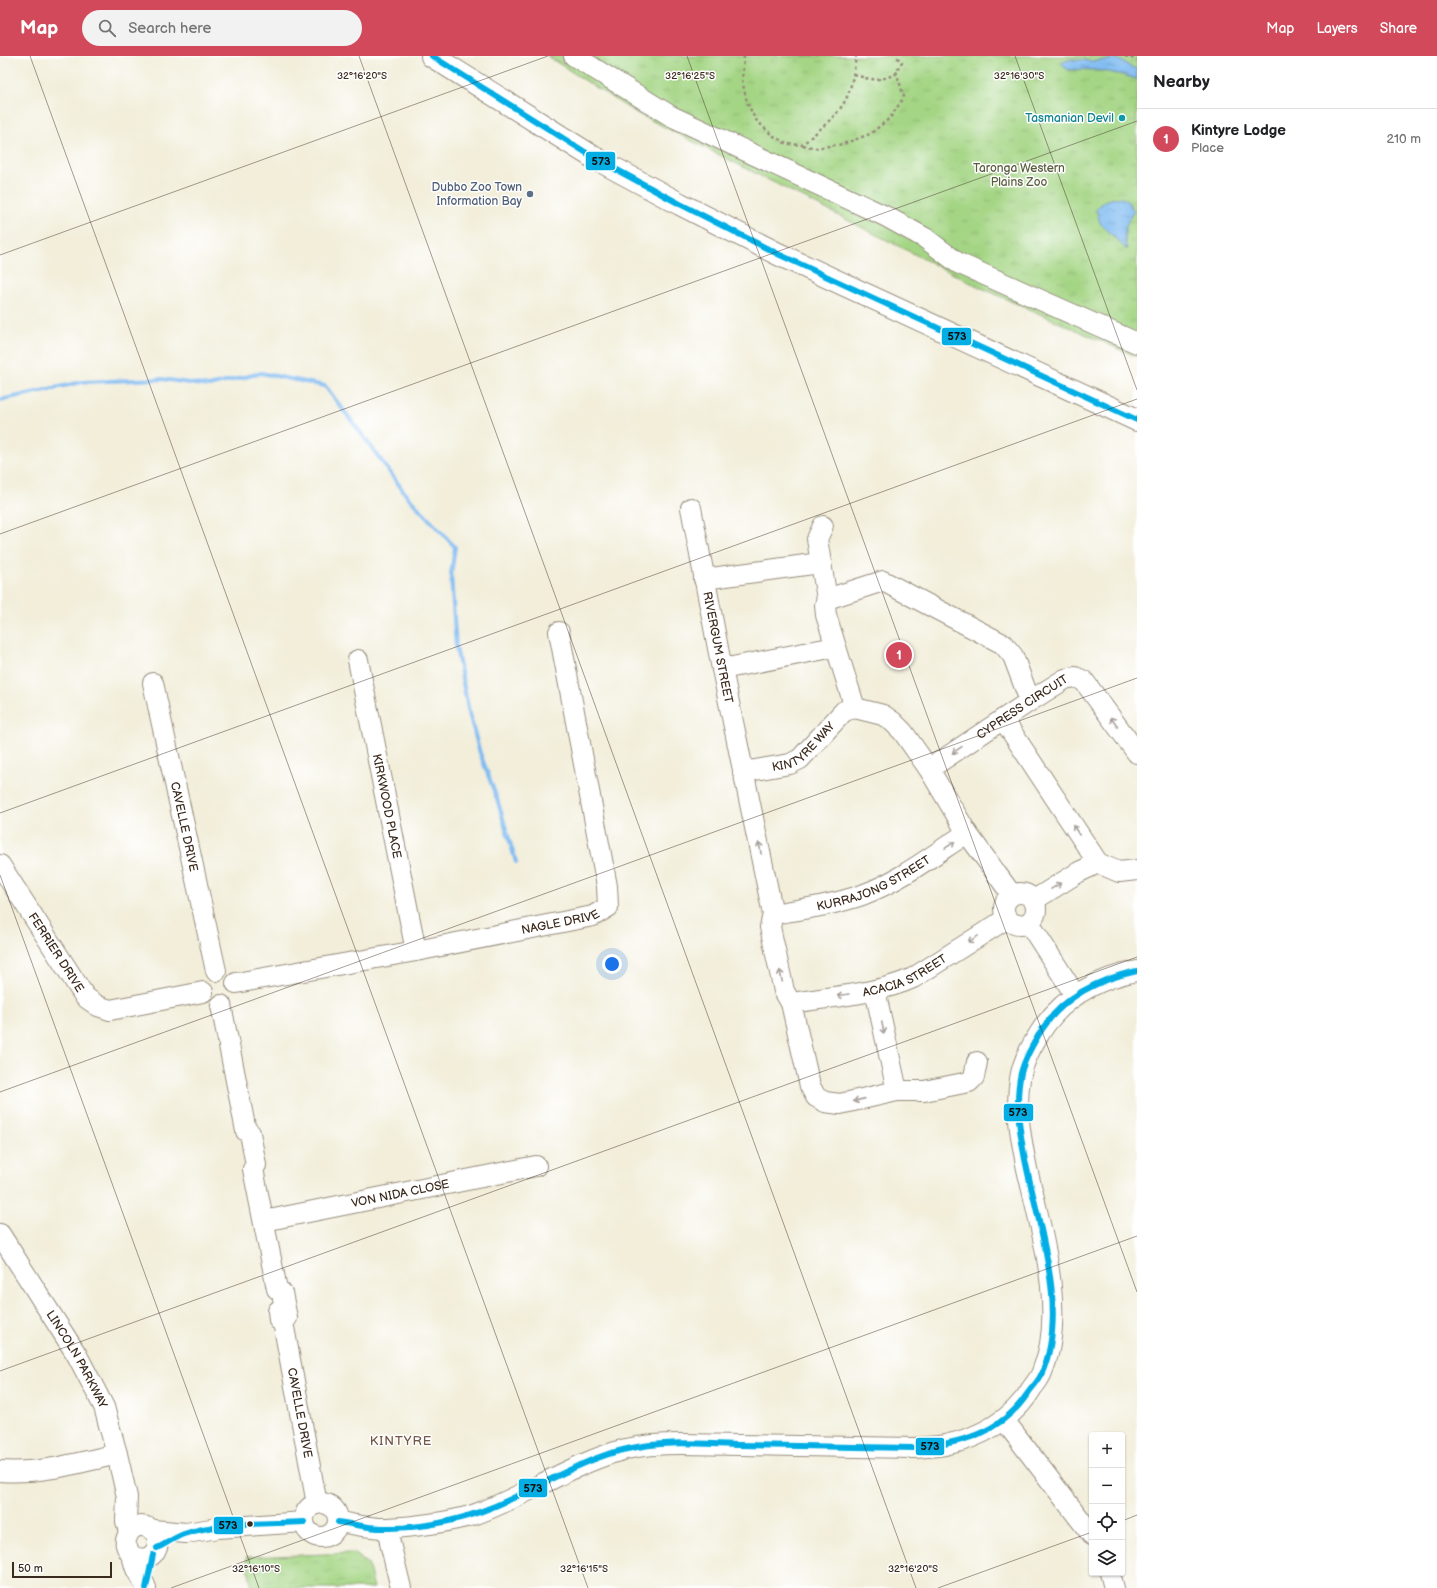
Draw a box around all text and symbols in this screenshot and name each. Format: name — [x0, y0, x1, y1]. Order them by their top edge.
search box — [82, 10, 362, 46]
text: Map — [20, 17, 58, 40]
icon: search — [96, 17, 118, 39]
text: Search here — [128, 19, 211, 38]
text: Map — [1266, 20, 1294, 37]
text: Layers — [1316, 20, 1358, 37]
text: Share — [1380, 20, 1417, 37]
text: 32°16'20"S — [337, 70, 387, 82]
text: 32°16'25"S — [665, 70, 715, 82]
text: 32°16'30"S — [994, 70, 1044, 82]
text: Nearby — [1153, 72, 1210, 92]
place label: Tasmanian Devil — [1025, 111, 1114, 126]
marker: Tasmanian Devil — [1117, 113, 1127, 123]
text: Kintyre Lodge — [1191, 121, 1286, 140]
text: 1 — [1163, 131, 1169, 147]
text: 210 m — [1387, 131, 1421, 147]
text: Place — [1191, 140, 1224, 156]
line badge: 573 — [585, 151, 616, 171]
text: 573 — [592, 155, 611, 168]
park label: Taronga Western Plains Zoo — [973, 161, 1065, 190]
place label: Dubbo Zoo Town Information Bay — [432, 180, 523, 209]
marker: Dubbo Zoo Town Information Bay — [525, 189, 535, 199]
line badge: 573 — [941, 327, 972, 346]
text: 573 — [948, 330, 967, 343]
street label: RIVERGUM STREET — [700, 590, 737, 705]
pin: 1 — [886, 640, 912, 670]
street label: CYPRESS CIRCUIT — [974, 671, 1071, 742]
one-way arrow — [1109, 717, 1118, 728]
street label: KINTYRE WAY — [771, 718, 838, 774]
one-way arrow — [952, 746, 963, 754]
street label: KIRKWOOD PLACE — [369, 753, 405, 860]
street label: CAVELLE DRIVE — [167, 780, 202, 873]
one-way arrow — [1072, 825, 1080, 836]
one-way arrow — [944, 840, 955, 849]
one-way arrow — [755, 842, 763, 855]
street label: KURRAJONG STREET — [815, 852, 934, 914]
one-way arrow — [1050, 882, 1062, 890]
street label: NAGLE DRIVE — [520, 906, 602, 938]
street label: FERRIER DRIVE — [25, 910, 88, 995]
one-way arrow — [967, 936, 979, 944]
street label: ACACIA STREET — [861, 951, 950, 1000]
your location — [602, 954, 622, 974]
one-way arrow — [776, 970, 784, 983]
one-way arrow — [837, 991, 850, 999]
one-way arrow — [880, 1021, 888, 1034]
one-way arrow — [853, 1096, 866, 1104]
line badge: 573 — [1003, 1103, 1034, 1122]
text: 573 — [1009, 1106, 1028, 1119]
street label: VON NIDA CLOSE — [350, 1176, 451, 1211]
street label: LINCOLN PARKWAY — [43, 1308, 111, 1411]
street label: CAVELLE DRIVE — [284, 1367, 316, 1459]
map controls — [1089, 1432, 1125, 1576]
button: + — [1089, 1432, 1125, 1468]
district label: KINTYRE — [370, 1433, 432, 1449]
line badge: 573 — [915, 1437, 945, 1456]
text: 573 — [921, 1440, 940, 1453]
button: − — [1089, 1468, 1125, 1504]
line badge: 573 — [518, 1478, 548, 1498]
text: 573 — [524, 1482, 543, 1495]
button: locate — [1089, 1504, 1125, 1540]
line badge: 573 — [213, 1516, 244, 1535]
text: 573 — [219, 1519, 238, 1532]
unlabelled marker — [245, 1519, 255, 1529]
button: layers — [1089, 1540, 1125, 1576]
scale bar — [12, 1560, 112, 1579]
text: 50 m — [18, 1562, 43, 1575]
text: 32°16'10"S — [232, 1563, 280, 1575]
text: 32°16'15"S — [560, 1563, 608, 1575]
text: 32°16'20"S — [888, 1563, 938, 1575]

